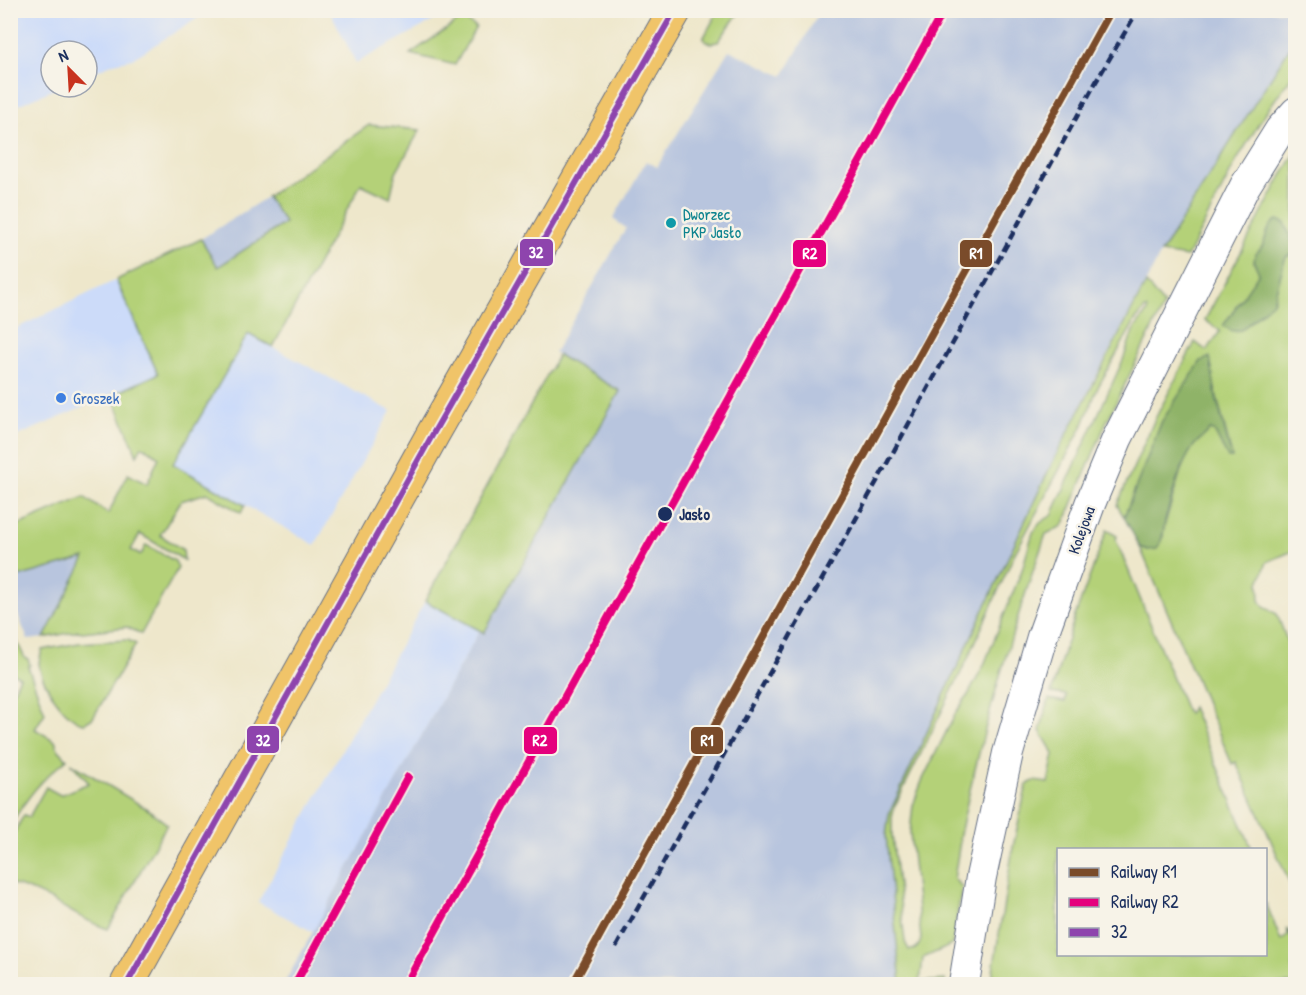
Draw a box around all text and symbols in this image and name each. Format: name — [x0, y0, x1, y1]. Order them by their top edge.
north arrow — [39, 39, 99, 99]
text: N — [55, 43, 72, 67]
place label: Dworzec PKP Jasło — [683, 203, 742, 243]
marker: Dworzec PKP Jasło — [664, 216, 678, 230]
line badge: 32 — [519, 238, 554, 267]
line badge: R2 — [792, 239, 827, 268]
line badge: R1 — [959, 239, 993, 268]
text: 32 — [529, 241, 544, 263]
text: R2 — [803, 242, 818, 264]
text: R1 — [969, 242, 983, 264]
place label: Groszek — [73, 387, 120, 409]
marker: Groszek — [54, 391, 68, 405]
place label: Jasło — [679, 503, 710, 525]
street label: Kolejowa — [1062, 503, 1100, 557]
marker: Jasło — [656, 505, 674, 523]
line badge: 32 — [246, 725, 280, 754]
line badge: R2 — [523, 726, 558, 755]
line badge: R1 — [690, 726, 724, 755]
text: 32 — [256, 729, 271, 751]
text: R2 — [533, 729, 548, 751]
text: R1 — [700, 729, 714, 751]
legend — [1057, 848, 1267, 956]
text: Railway R1 — [1111, 859, 1177, 884]
text: Railway R2 — [1111, 889, 1179, 914]
text: 32 — [1111, 919, 1128, 944]

